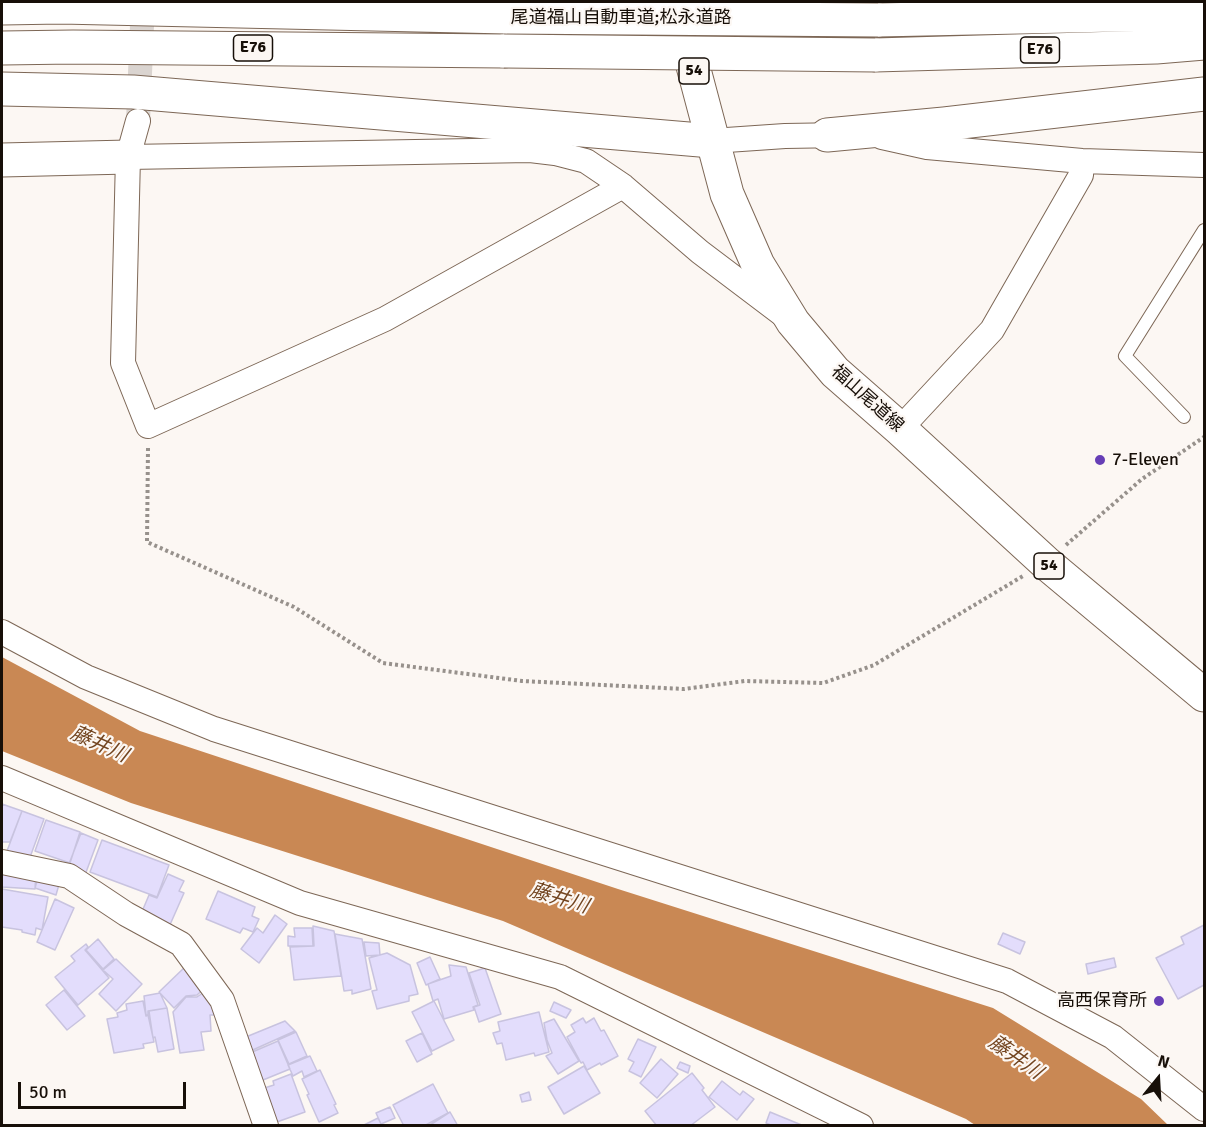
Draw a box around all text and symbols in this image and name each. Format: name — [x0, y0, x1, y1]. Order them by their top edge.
street label: 尾道福山自動車道;松永道路 — [511, 7, 731, 29]
road number: E76 — [234, 35, 272, 61]
road number: E76 — [1020, 37, 1060, 63]
road number: 54 — [679, 58, 709, 84]
street label: 福山尾道線 — [826, 361, 908, 437]
place label: 7-Eleven — [1112, 449, 1179, 471]
marker: 7-Eleven — [1093, 453, 1107, 467]
road number: 54 — [1034, 553, 1064, 579]
water label: 藤井川 — [67, 722, 131, 768]
water label: 藤井川 — [527, 879, 591, 919]
place label: 高西保育所 — [1057, 990, 1147, 1012]
marker: 高西保育所 — [1152, 994, 1166, 1008]
water label: 藤井川 — [984, 1031, 1046, 1085]
north arrow — [1128, 1049, 1188, 1109]
text: N — [1155, 1051, 1172, 1073]
scale bar — [21, 1070, 189, 1108]
text: 50 m — [29, 1081, 67, 1103]

